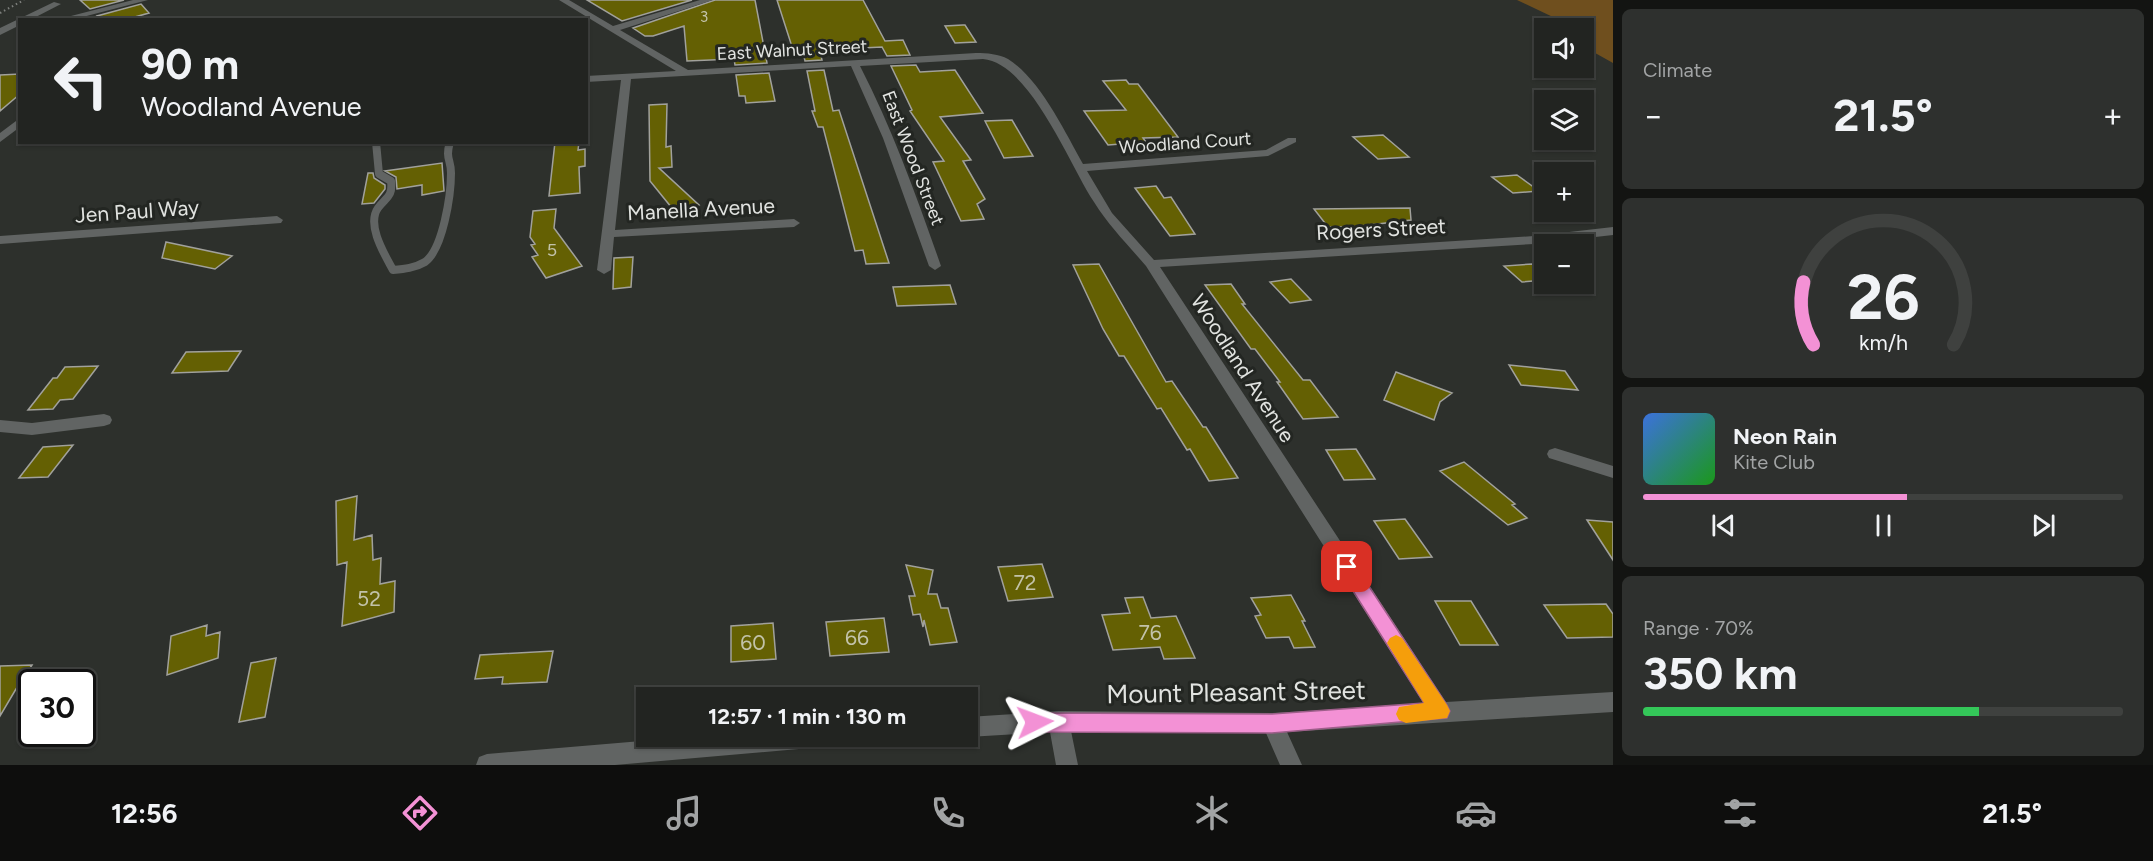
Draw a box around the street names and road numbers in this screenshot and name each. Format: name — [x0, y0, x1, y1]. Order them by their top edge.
street label: East Walnut Street — [716, 35, 868, 65]
street label: East Wood Street — [877, 88, 949, 229]
street label: Woodland Court — [1118, 127, 1252, 159]
street label: Manella Avenue — [627, 193, 775, 225]
street label: Jen Paul Way — [74, 194, 200, 228]
street label: Rogers Street — [1315, 213, 1447, 245]
street label: Woodland Avenue — [1186, 289, 1300, 447]
street label: Mount Pleasant Street — [1106, 674, 1366, 710]

